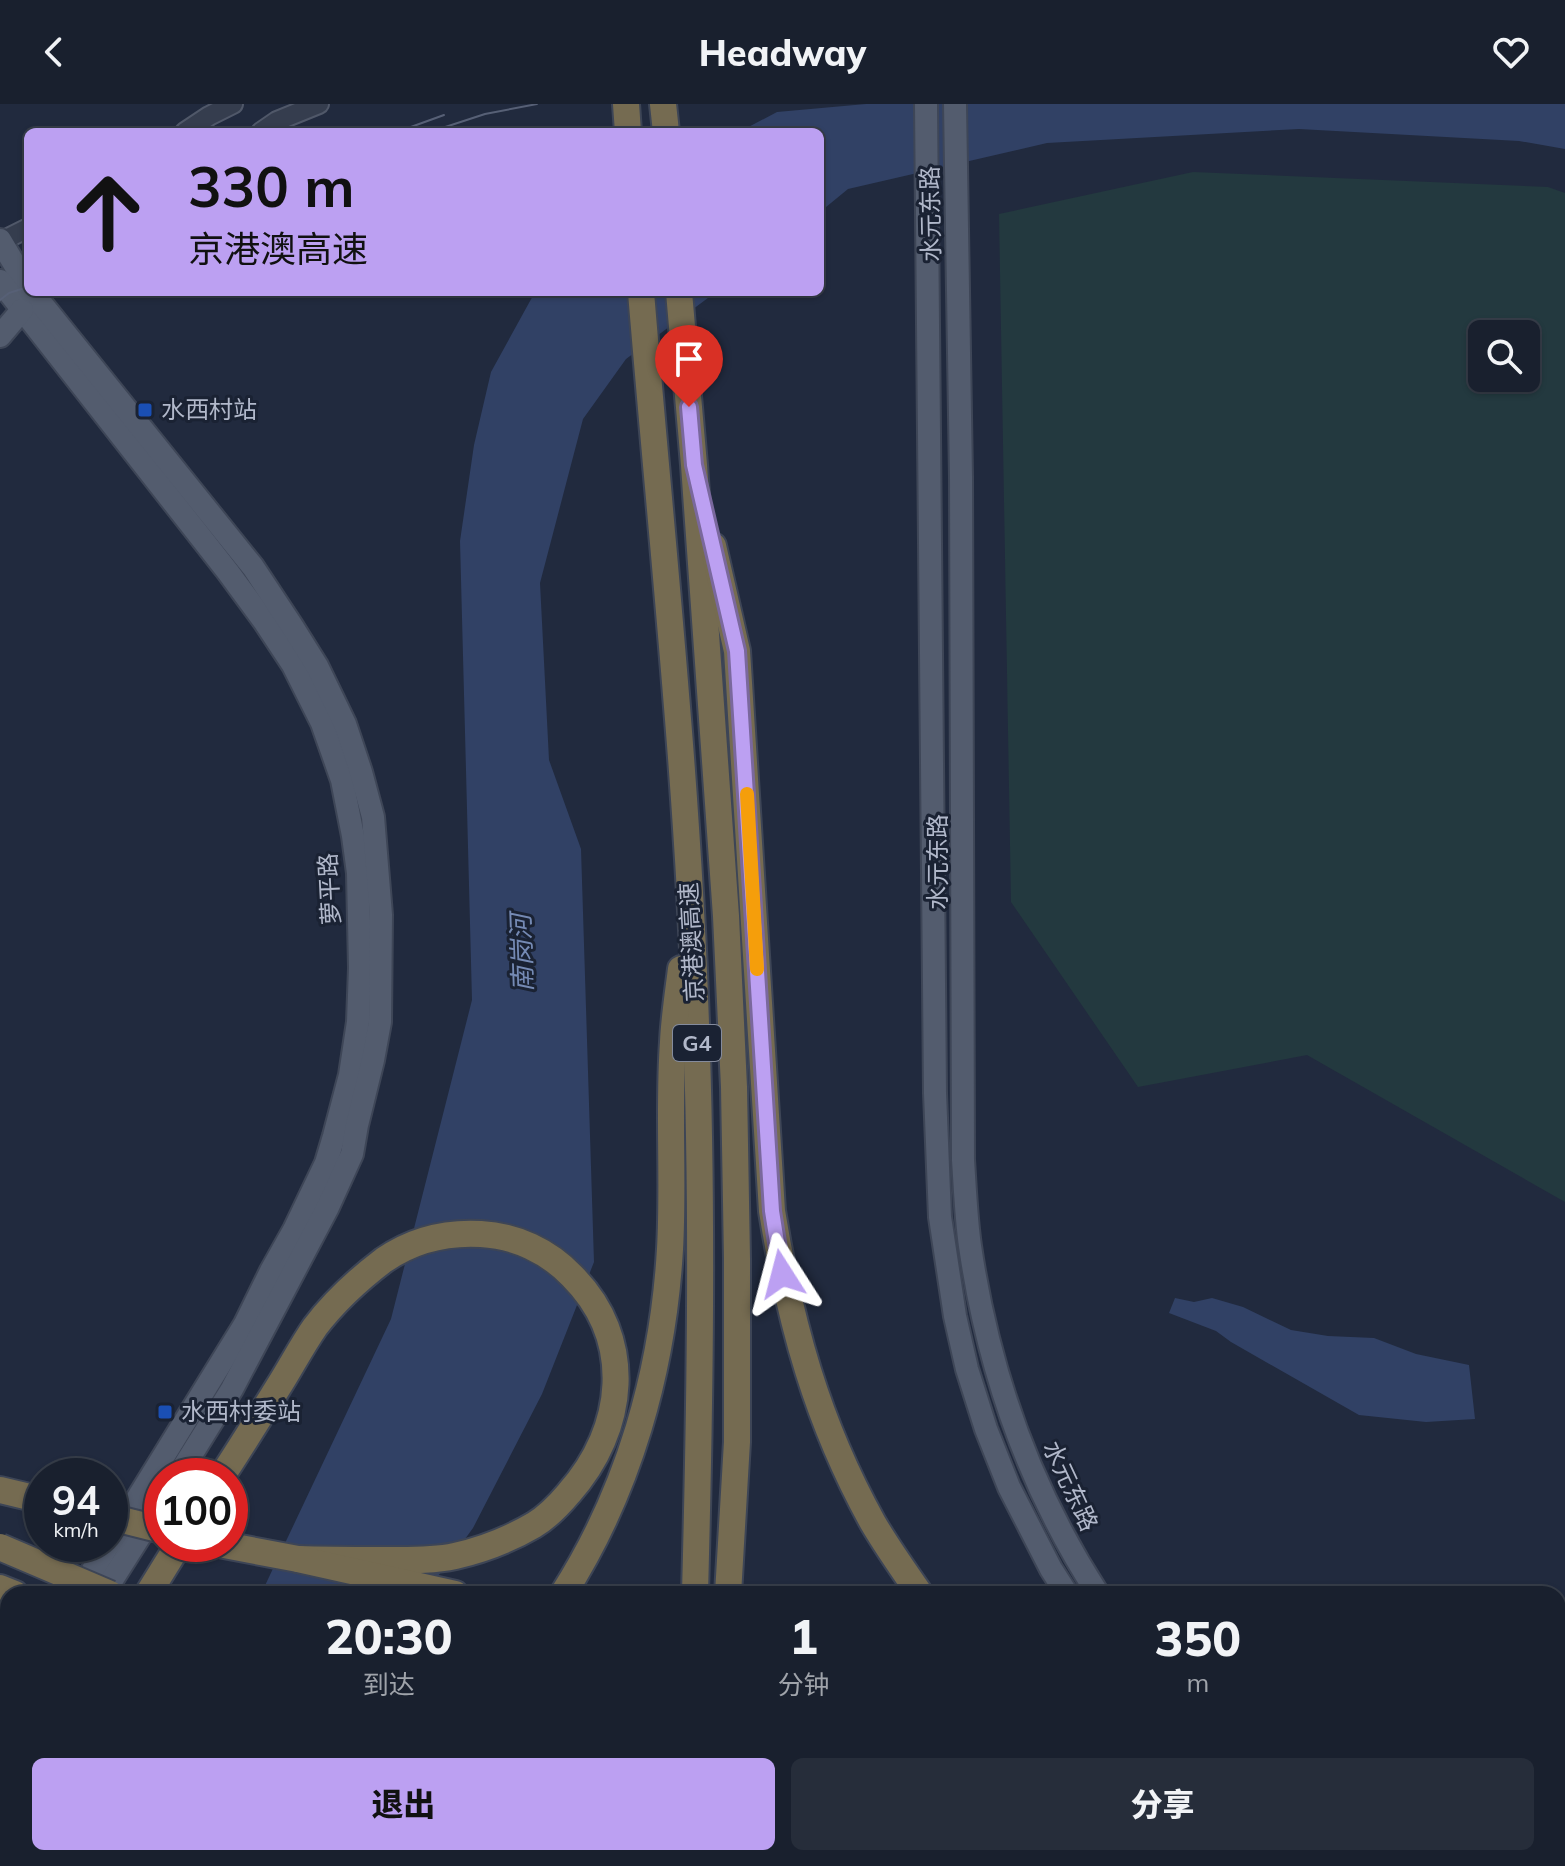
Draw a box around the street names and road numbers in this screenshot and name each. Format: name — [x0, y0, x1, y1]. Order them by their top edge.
street label: 水元东路 — [914, 166, 946, 262]
street label: 水元东路 — [922, 814, 952, 910]
street label: 萝平路 — [312, 852, 346, 926]
street label: 京港澳高速 — [673, 881, 709, 1003]
road number: G4 — [673, 1025, 721, 1061]
street label: 水元东路 — [1037, 1436, 1105, 1535]

